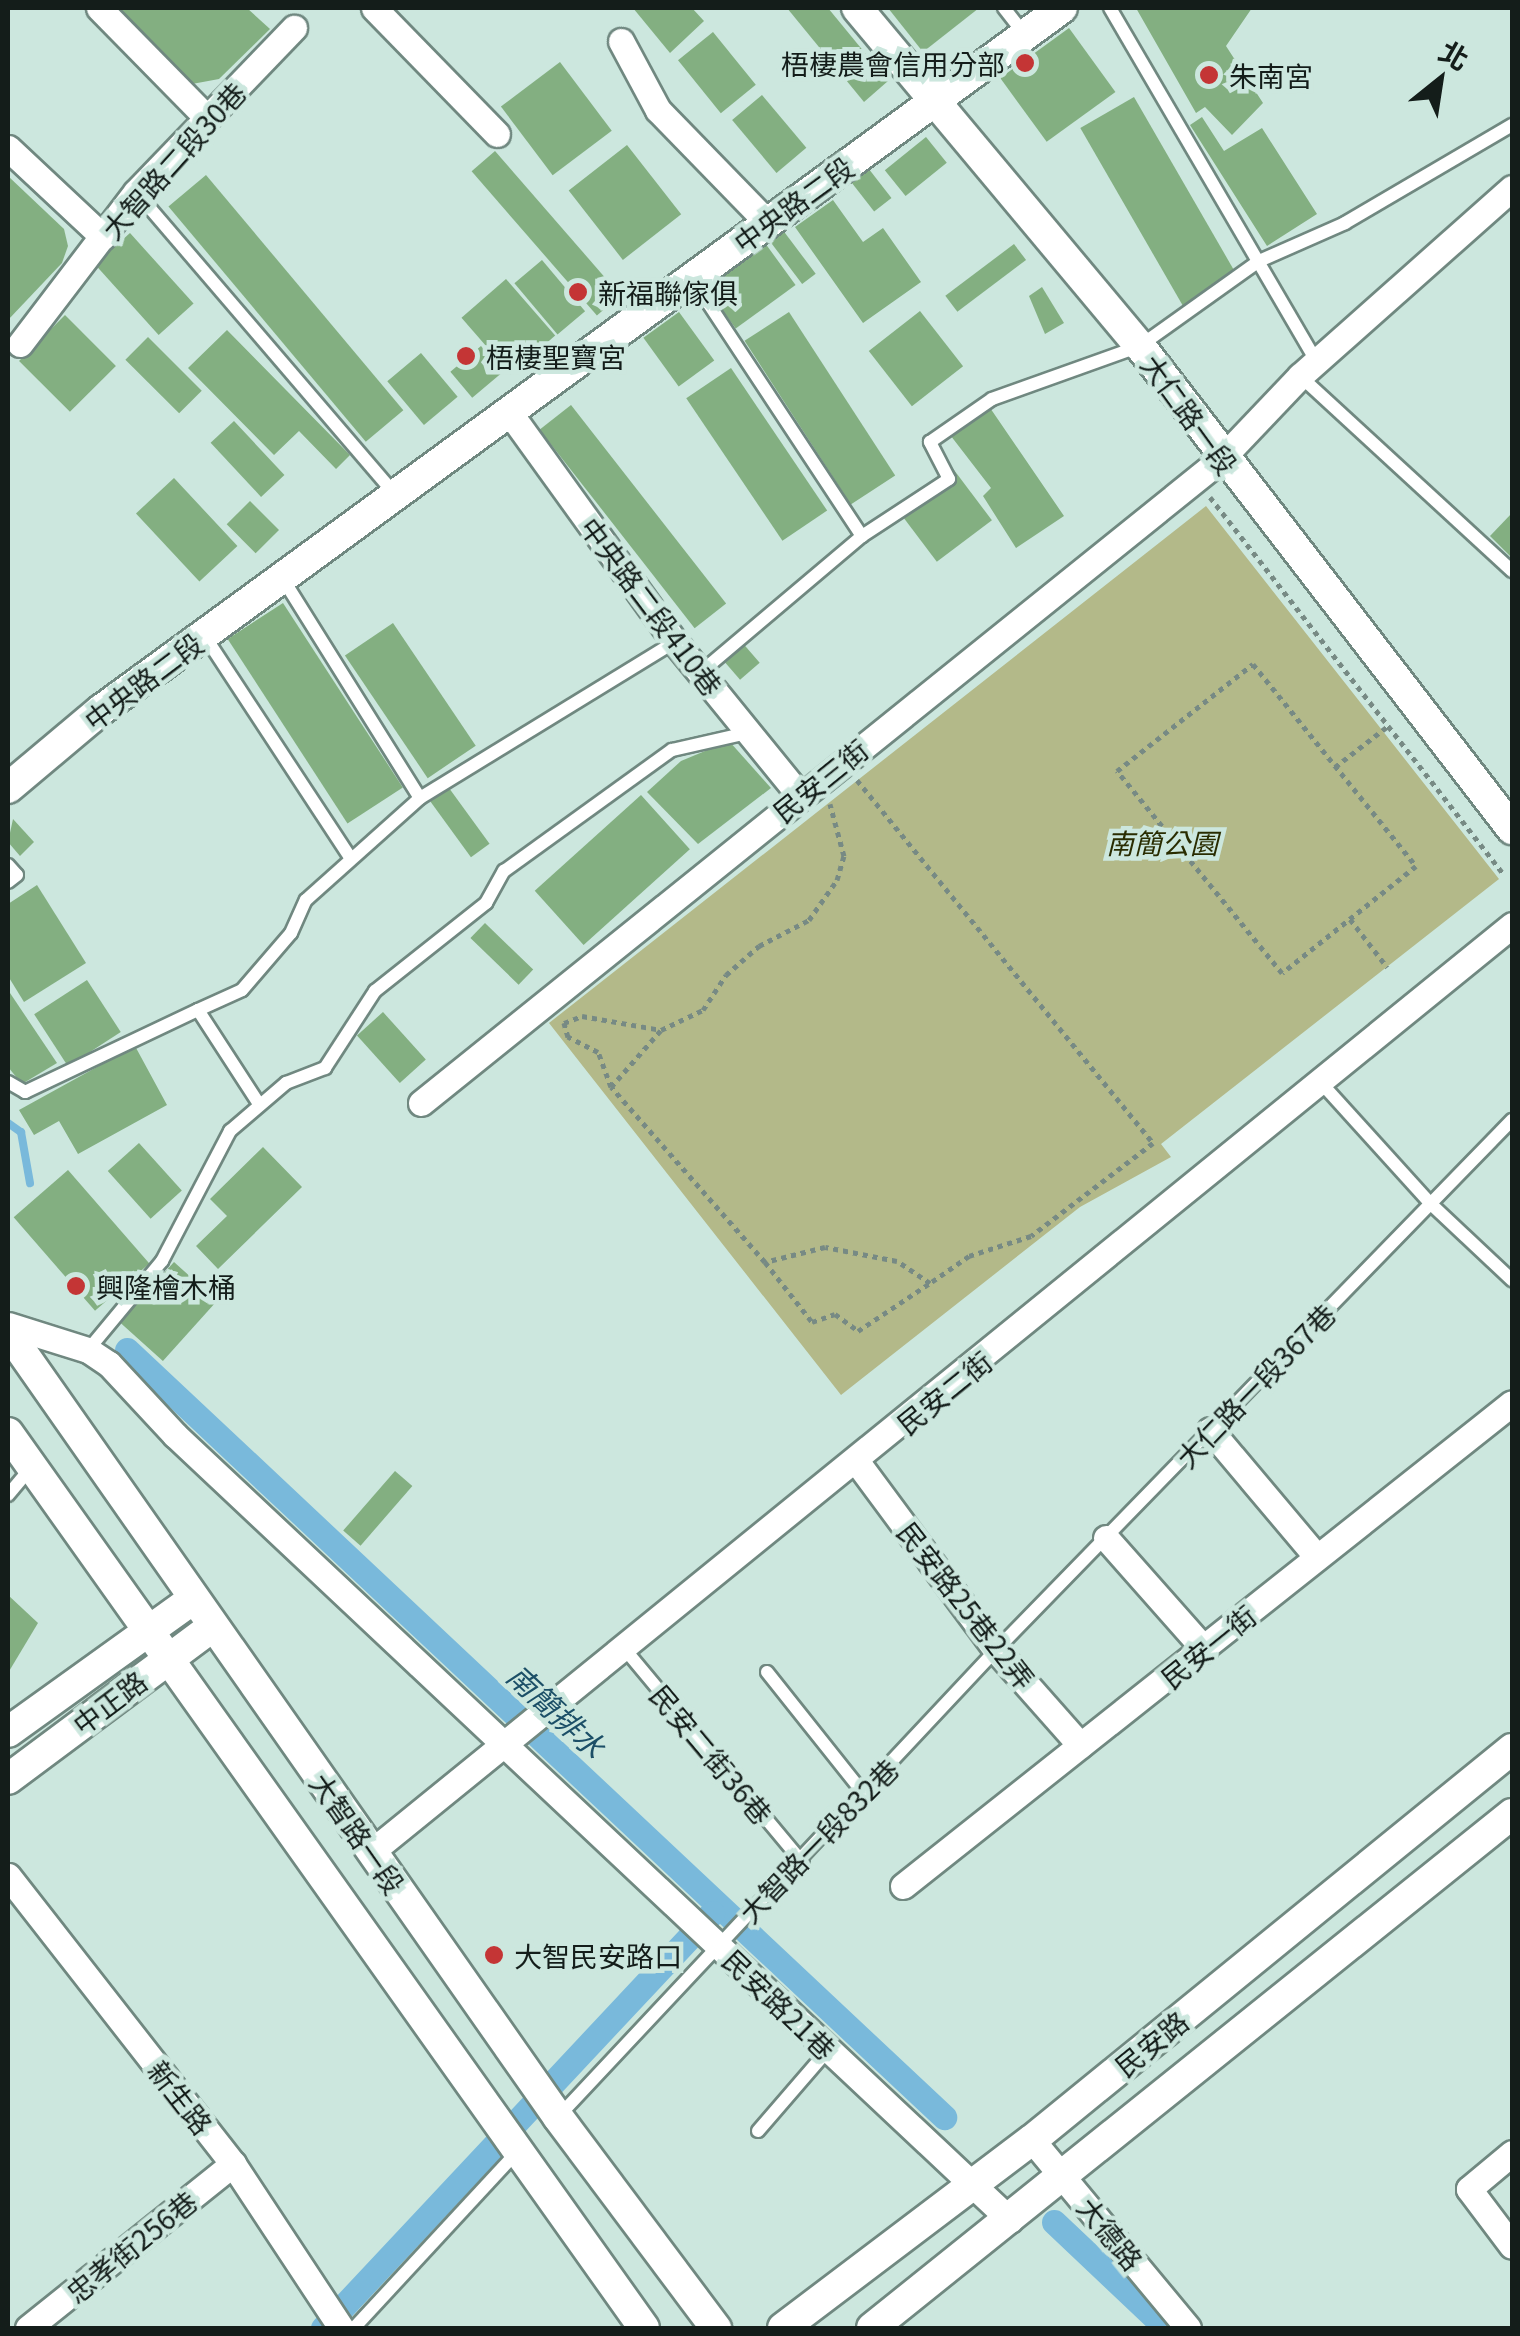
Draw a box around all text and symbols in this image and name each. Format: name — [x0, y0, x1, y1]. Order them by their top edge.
north arrow — [1390, 30, 1490, 130]
text: 北 — [1433, 30, 1477, 78]
place label: 梧棲農會信用分部 — [781, 46, 1005, 80]
marker: 梧棲農會信用分部 — [1014, 52, 1036, 74]
place label: 朱南宮 — [1229, 58, 1313, 92]
marker: 朱南宮 — [1198, 64, 1220, 86]
street label: 大智路二段30巷 — [94, 75, 252, 245]
street label: 中央路二段 — [726, 149, 860, 259]
place label: 新福聯傢俱 — [598, 275, 738, 309]
marker: 新福聯傢俱 — [567, 281, 589, 303]
place label: 梧棲聖寶宮 — [486, 339, 626, 373]
marker: 梧棲聖寶宮 — [455, 345, 477, 367]
street label: 大仁路一段 — [1135, 347, 1245, 481]
street label: 中央路二段410巷 — [574, 510, 730, 702]
street label: 中央路二段 — [77, 625, 209, 737]
street label: 民安三街 — [766, 732, 874, 828]
park label: 南簡公園 — [1106, 825, 1218, 859]
place label: 興隆檜木桶 — [96, 1269, 236, 1303]
marker: 興隆檜木桶 — [65, 1275, 87, 1297]
street label: 大仁路一段367巷 — [1168, 1296, 1342, 1474]
street label: 民安二街 — [890, 1344, 998, 1440]
street label: 民安路25巷22弄 — [892, 1515, 1042, 1695]
street label: 民安一街 — [1154, 1598, 1262, 1694]
water label: 南簡排水 — [501, 1656, 613, 1764]
street label: 中正路 — [65, 1663, 153, 1741]
street label: 民安二街36巷 — [644, 1678, 780, 1830]
street label: 大智路一段832巷 — [731, 1751, 905, 1929]
street label: 大智路一段 — [304, 1766, 412, 1900]
place label: 大智民安路口 — [514, 1938, 682, 1972]
street label: 民安路21巷 — [717, 1942, 843, 2066]
marker: 大智民安路口 — [483, 1944, 505, 1966]
street label: 民安路 — [1108, 2004, 1194, 2082]
street label: 新生路 — [142, 2054, 220, 2140]
street label: 忠孝街256巷 — [59, 2183, 203, 2309]
street label: 大德路 — [1072, 2190, 1150, 2276]

